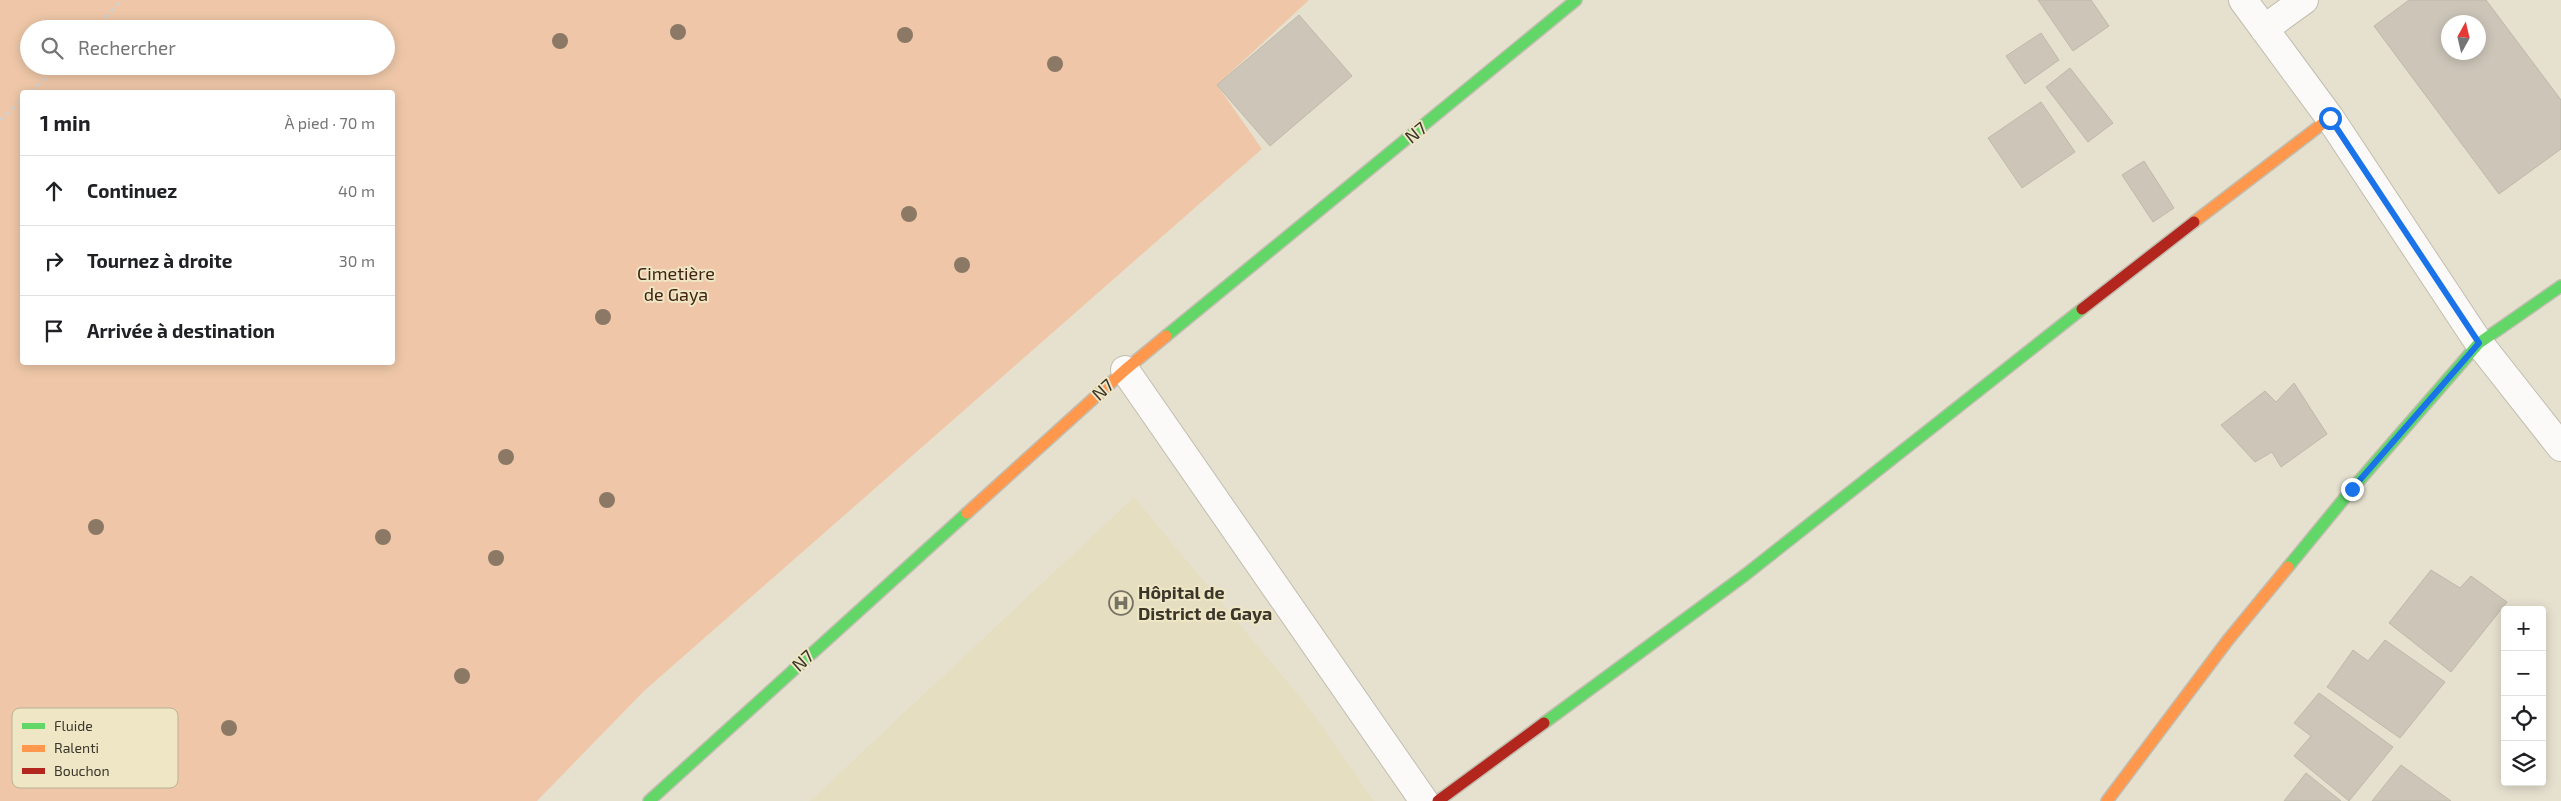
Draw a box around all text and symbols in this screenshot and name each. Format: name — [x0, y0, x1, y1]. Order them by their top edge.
north arrow — [2441, 15, 2486, 60]
search box — [20, 20, 395, 75]
icon: search — [38, 34, 66, 62]
text: Rechercher — [78, 36, 176, 59]
route start — [2319, 107, 2342, 130]
text: 1 min — [40, 110, 91, 135]
text: À pied · 70 m — [285, 113, 375, 132]
street label: N7 — [1400, 117, 1431, 148]
icon: ahead — [40, 177, 68, 205]
text: Continuez — [87, 179, 177, 202]
text: 40 m — [338, 181, 375, 200]
icon: right — [40, 247, 68, 275]
text: Tournez à droite — [87, 249, 233, 272]
text: 30 m — [339, 251, 375, 270]
park label: Cimetière de Gaya — [637, 262, 715, 305]
icon: arrive — [40, 317, 68, 345]
text: Arrivée à destination — [87, 319, 275, 342]
street label: N7 — [1087, 374, 1118, 405]
route end — [2341, 478, 2364, 501]
place label: Hôpital de District de Gaya — [1138, 581, 1272, 624]
hospital icon: Hôpital de District de Gaya — [1108, 590, 1134, 616]
map controls — [2501, 606, 2546, 786]
button: + — [2501, 606, 2546, 651]
street label: N7 — [787, 645, 818, 676]
button: − — [2501, 651, 2546, 696]
button: locate — [2501, 696, 2546, 741]
legend — [12, 708, 178, 788]
text: Fluide — [54, 717, 93, 734]
text: Ralenti — [54, 739, 99, 756]
button: layers — [2501, 741, 2546, 786]
text: Bouchon — [54, 762, 110, 779]

